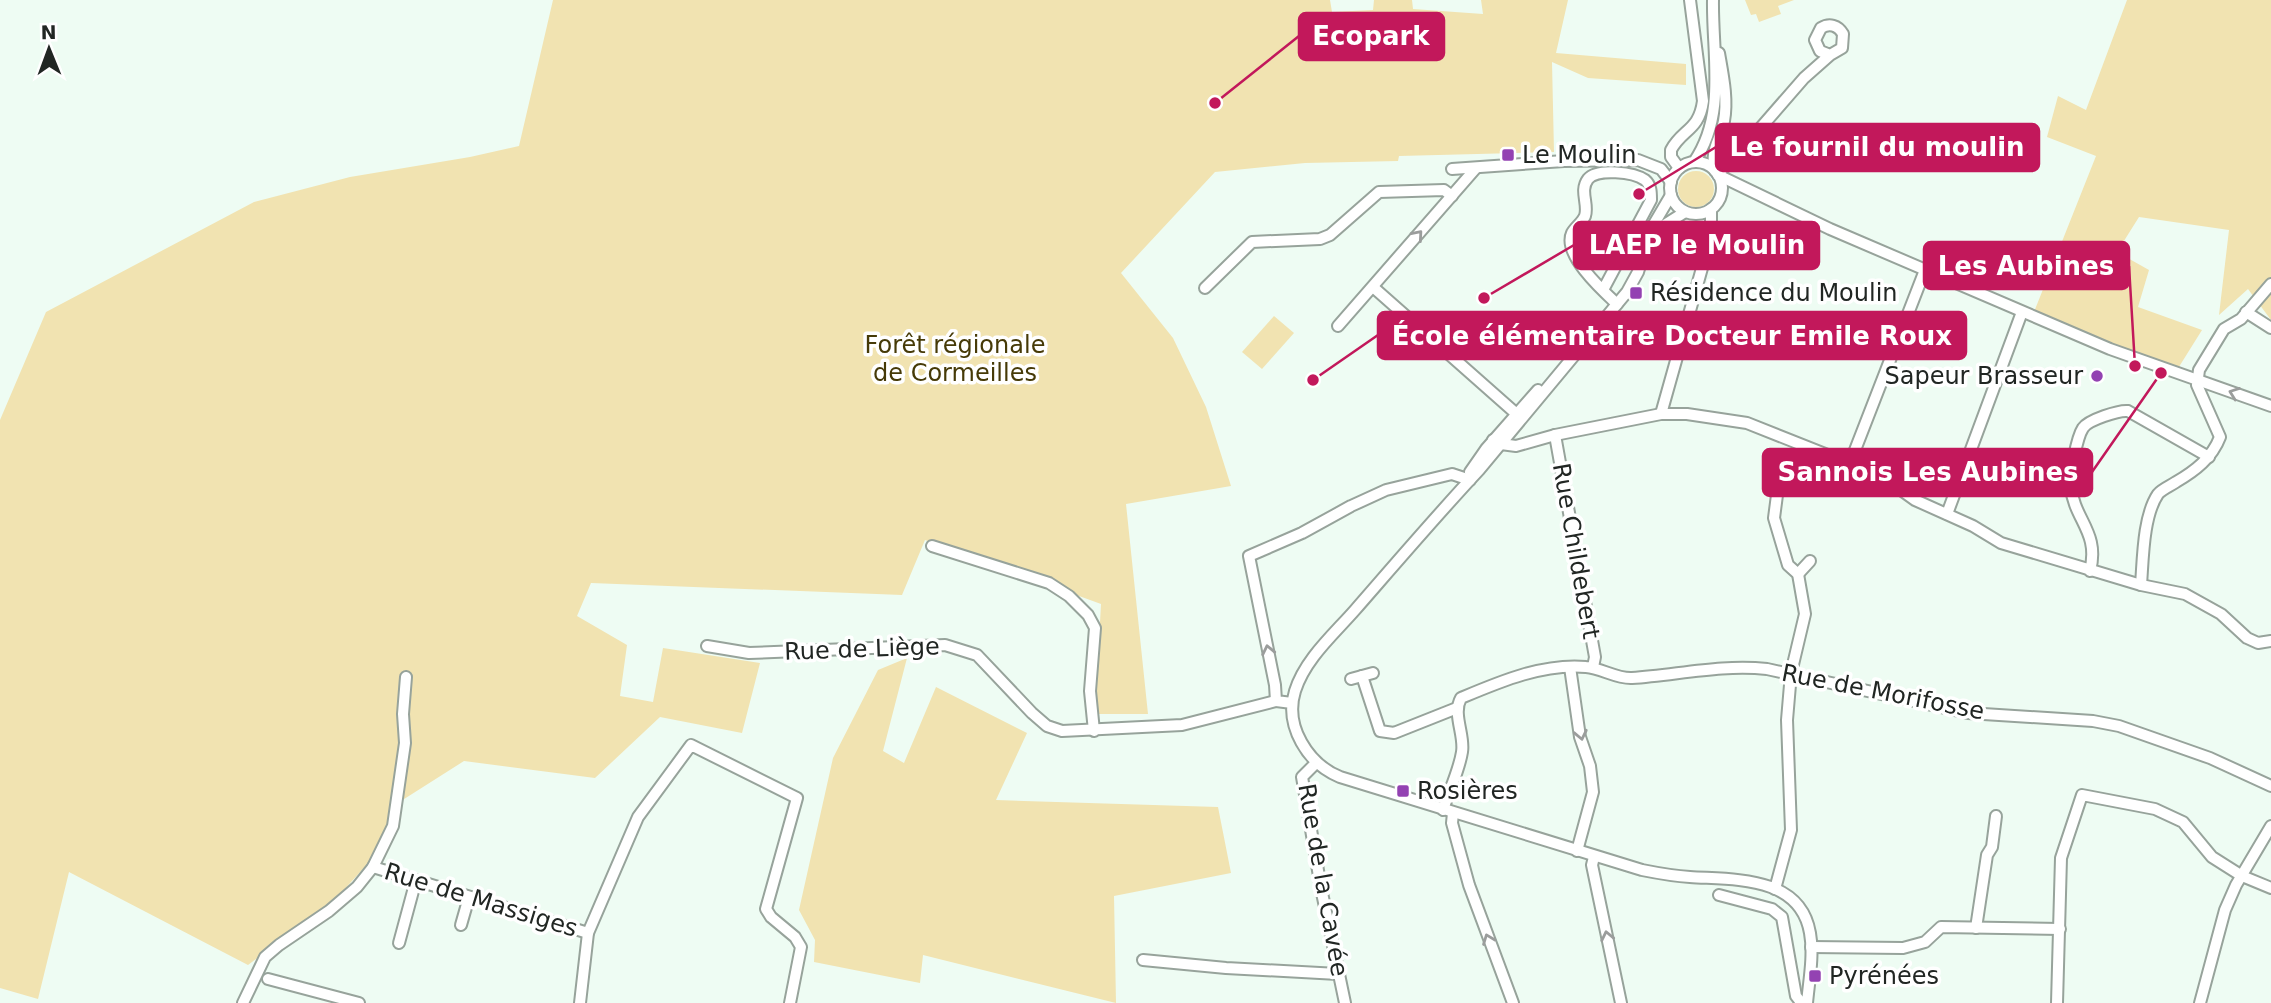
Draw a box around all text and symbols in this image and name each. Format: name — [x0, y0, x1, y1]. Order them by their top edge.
callout: Ecopark — [1299, 13, 1444, 60]
north arrow — [14, 14, 84, 84]
text: N — [41, 21, 57, 43]
text: Ecopark — [1312, 21, 1430, 51]
callout: Le fournil du moulin — [1716, 124, 2039, 171]
text: Le fournil du moulin — [1729, 132, 2025, 162]
place label: Le Moulin — [1522, 141, 1637, 169]
marker: Le Moulin — [1500, 147, 1516, 163]
callout: LAEP le Moulin — [1574, 222, 1819, 269]
text: LAEP le Moulin — [1589, 230, 1805, 260]
one-way arrow — [1410, 231, 1422, 244]
callout: Les Aubines — [1924, 242, 2129, 289]
text: Les Aubines — [1938, 251, 2114, 281]
place label: Résidence du Moulin — [1650, 279, 1898, 307]
marker: Résidence du Moulin — [1628, 285, 1644, 301]
callout: École élémentaire Docteur Emile Roux — [1378, 312, 1966, 359]
text: École élémentaire Docteur Emile Roux — [1392, 320, 1952, 351]
park label: Forêt régionale de Cormeilles — [865, 331, 1045, 387]
place label: Sapeur Brasseur — [1884, 362, 2083, 390]
marker: Sapeur Brasseur — [2089, 368, 2105, 384]
one-way arrow — [2228, 387, 2240, 401]
callout: Sannois Les Aubines — [1763, 449, 2092, 496]
text: Sannois Les Aubines — [1777, 457, 2079, 487]
street label: Rue Childebert — [1547, 461, 1605, 641]
street label: Rue de Liège — [784, 632, 940, 666]
one-way arrow — [1262, 644, 1277, 656]
street label: Rue de Morifosse — [1779, 659, 1987, 725]
one-way arrow — [1572, 729, 1587, 741]
place label: Rosières — [1417, 777, 1518, 805]
street label: Rue de la Cavée — [1292, 782, 1354, 978]
marker: Rosières — [1395, 783, 1411, 799]
street label: Rue de Massiges — [381, 857, 581, 943]
one-way arrow — [1600, 930, 1615, 942]
one-way arrow — [1482, 934, 1496, 946]
place label: Pyrénées — [1829, 962, 1939, 990]
marker: Pyrénées — [1807, 968, 1823, 984]

